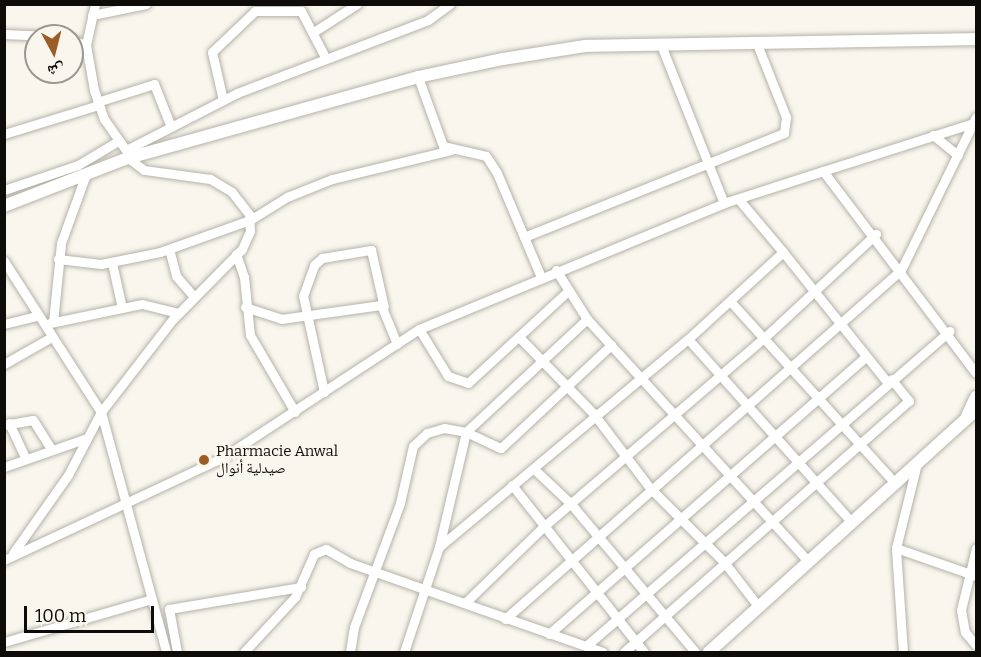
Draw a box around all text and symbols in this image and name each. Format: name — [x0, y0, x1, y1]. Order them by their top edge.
north arrow — [24, 24, 84, 84]
text: ش — [46, 60, 66, 81]
place label: Pharmacie Anwal صيدلية أنوال — [216, 442, 338, 477]
marker: Pharmacie Anwal صيدلية أنوال — [197, 453, 211, 467]
scale bar — [27, 594, 158, 632]
text: 100 m — [35, 605, 86, 627]

